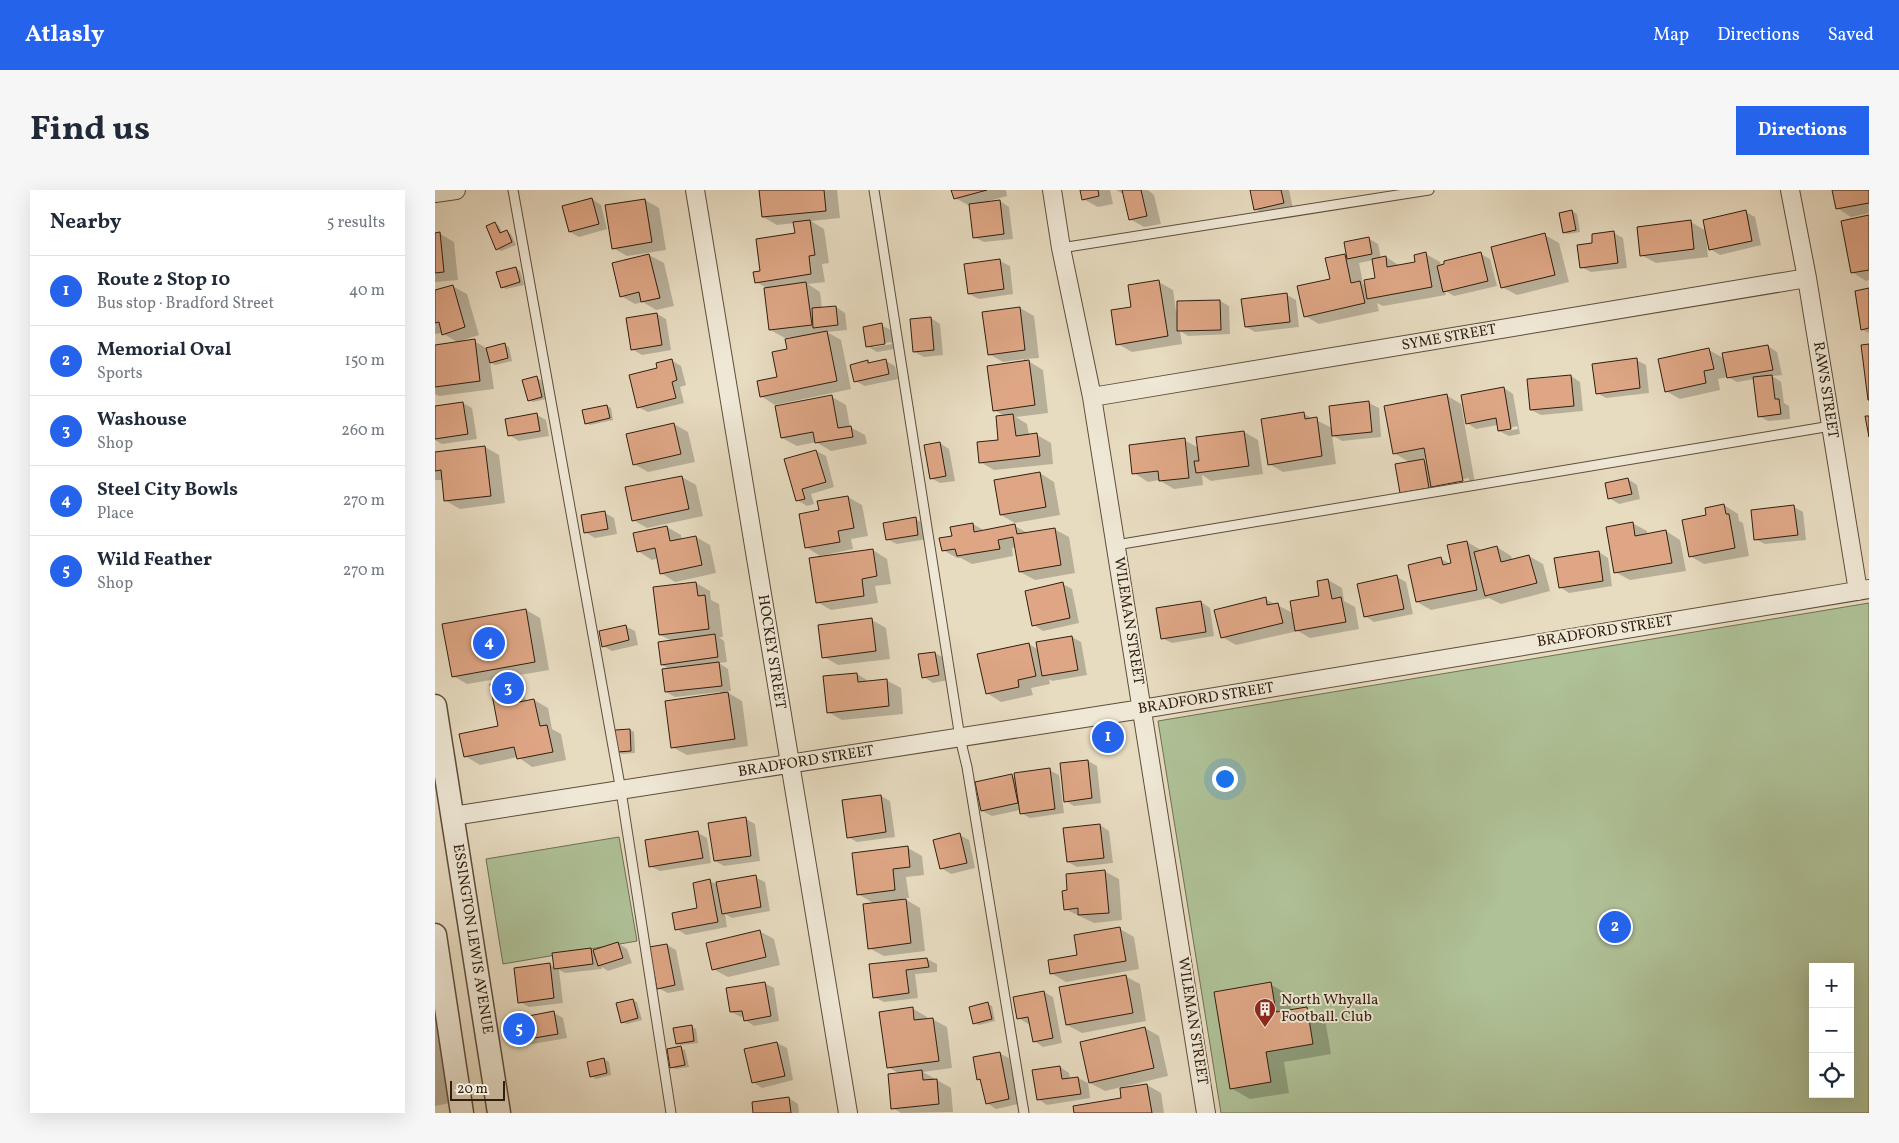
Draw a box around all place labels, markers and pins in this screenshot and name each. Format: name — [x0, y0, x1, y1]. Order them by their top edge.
pin: 4 — [473, 624, 505, 662]
pin: 3 — [492, 669, 524, 707]
pin: 1 — [1092, 718, 1124, 756]
pin: 2 — [1599, 908, 1631, 946]
place label: North Whyalla Football. Club — [1281, 990, 1378, 1028]
building icon: North Whyalla Football. Club — [1253, 997, 1277, 1028]
pin: 5 — [503, 1010, 535, 1048]

